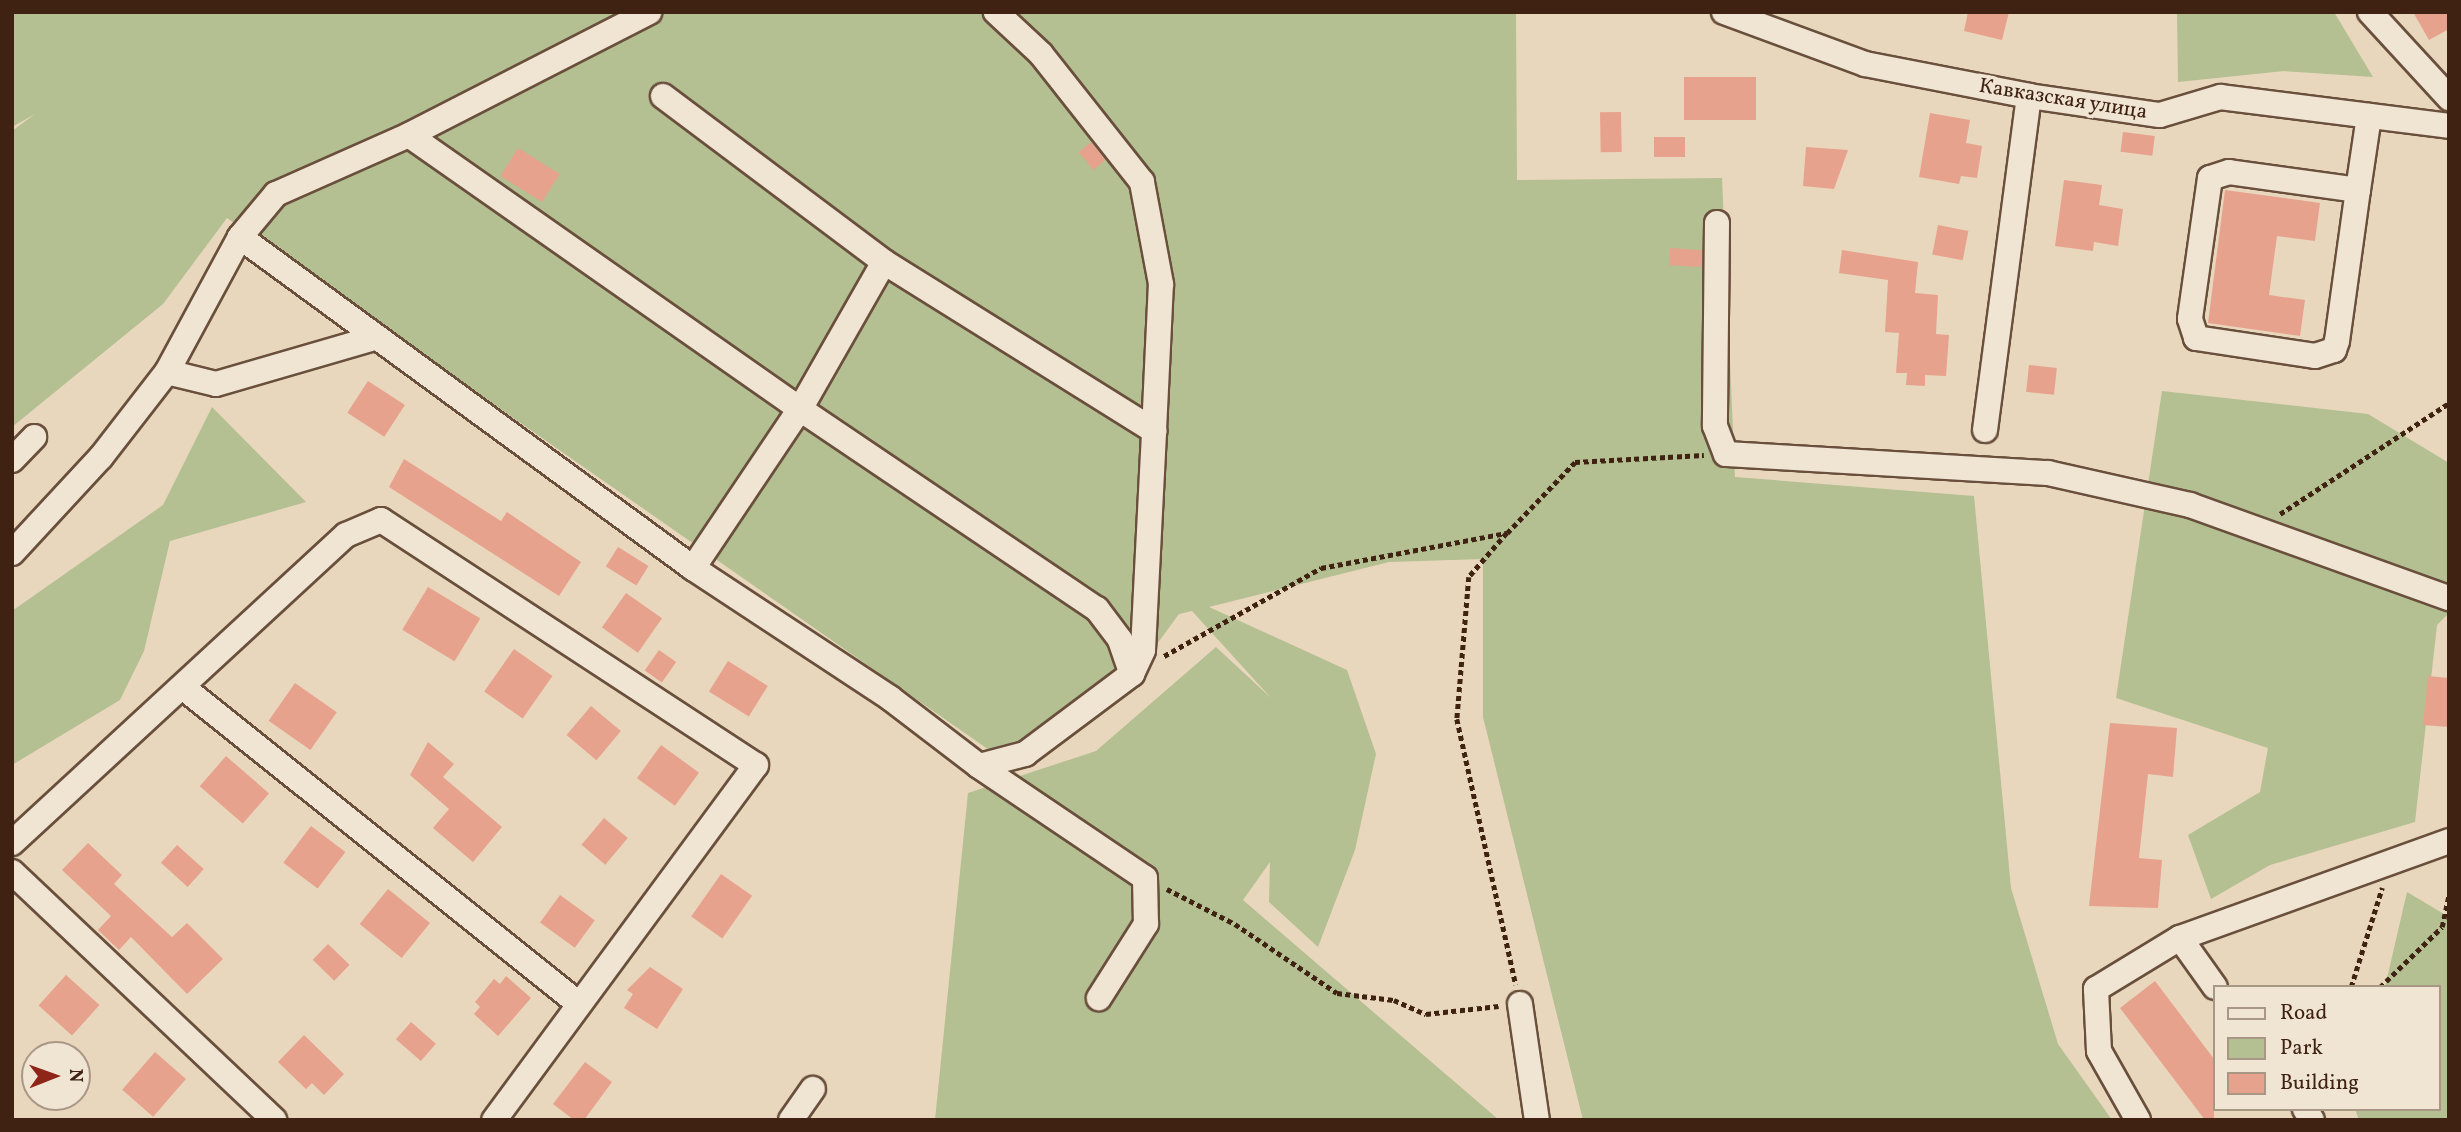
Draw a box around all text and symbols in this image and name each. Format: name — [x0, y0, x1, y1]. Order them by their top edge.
street label: Кавказская улица — [1977, 74, 2149, 126]
legend — [2212, 985, 2440, 1111]
text: Road — [2280, 999, 2327, 1028]
text: Park — [2280, 1034, 2323, 1063]
north arrow — [21, 1041, 91, 1111]
text: N — [62, 1069, 88, 1083]
text: Building — [2280, 1069, 2359, 1098]

